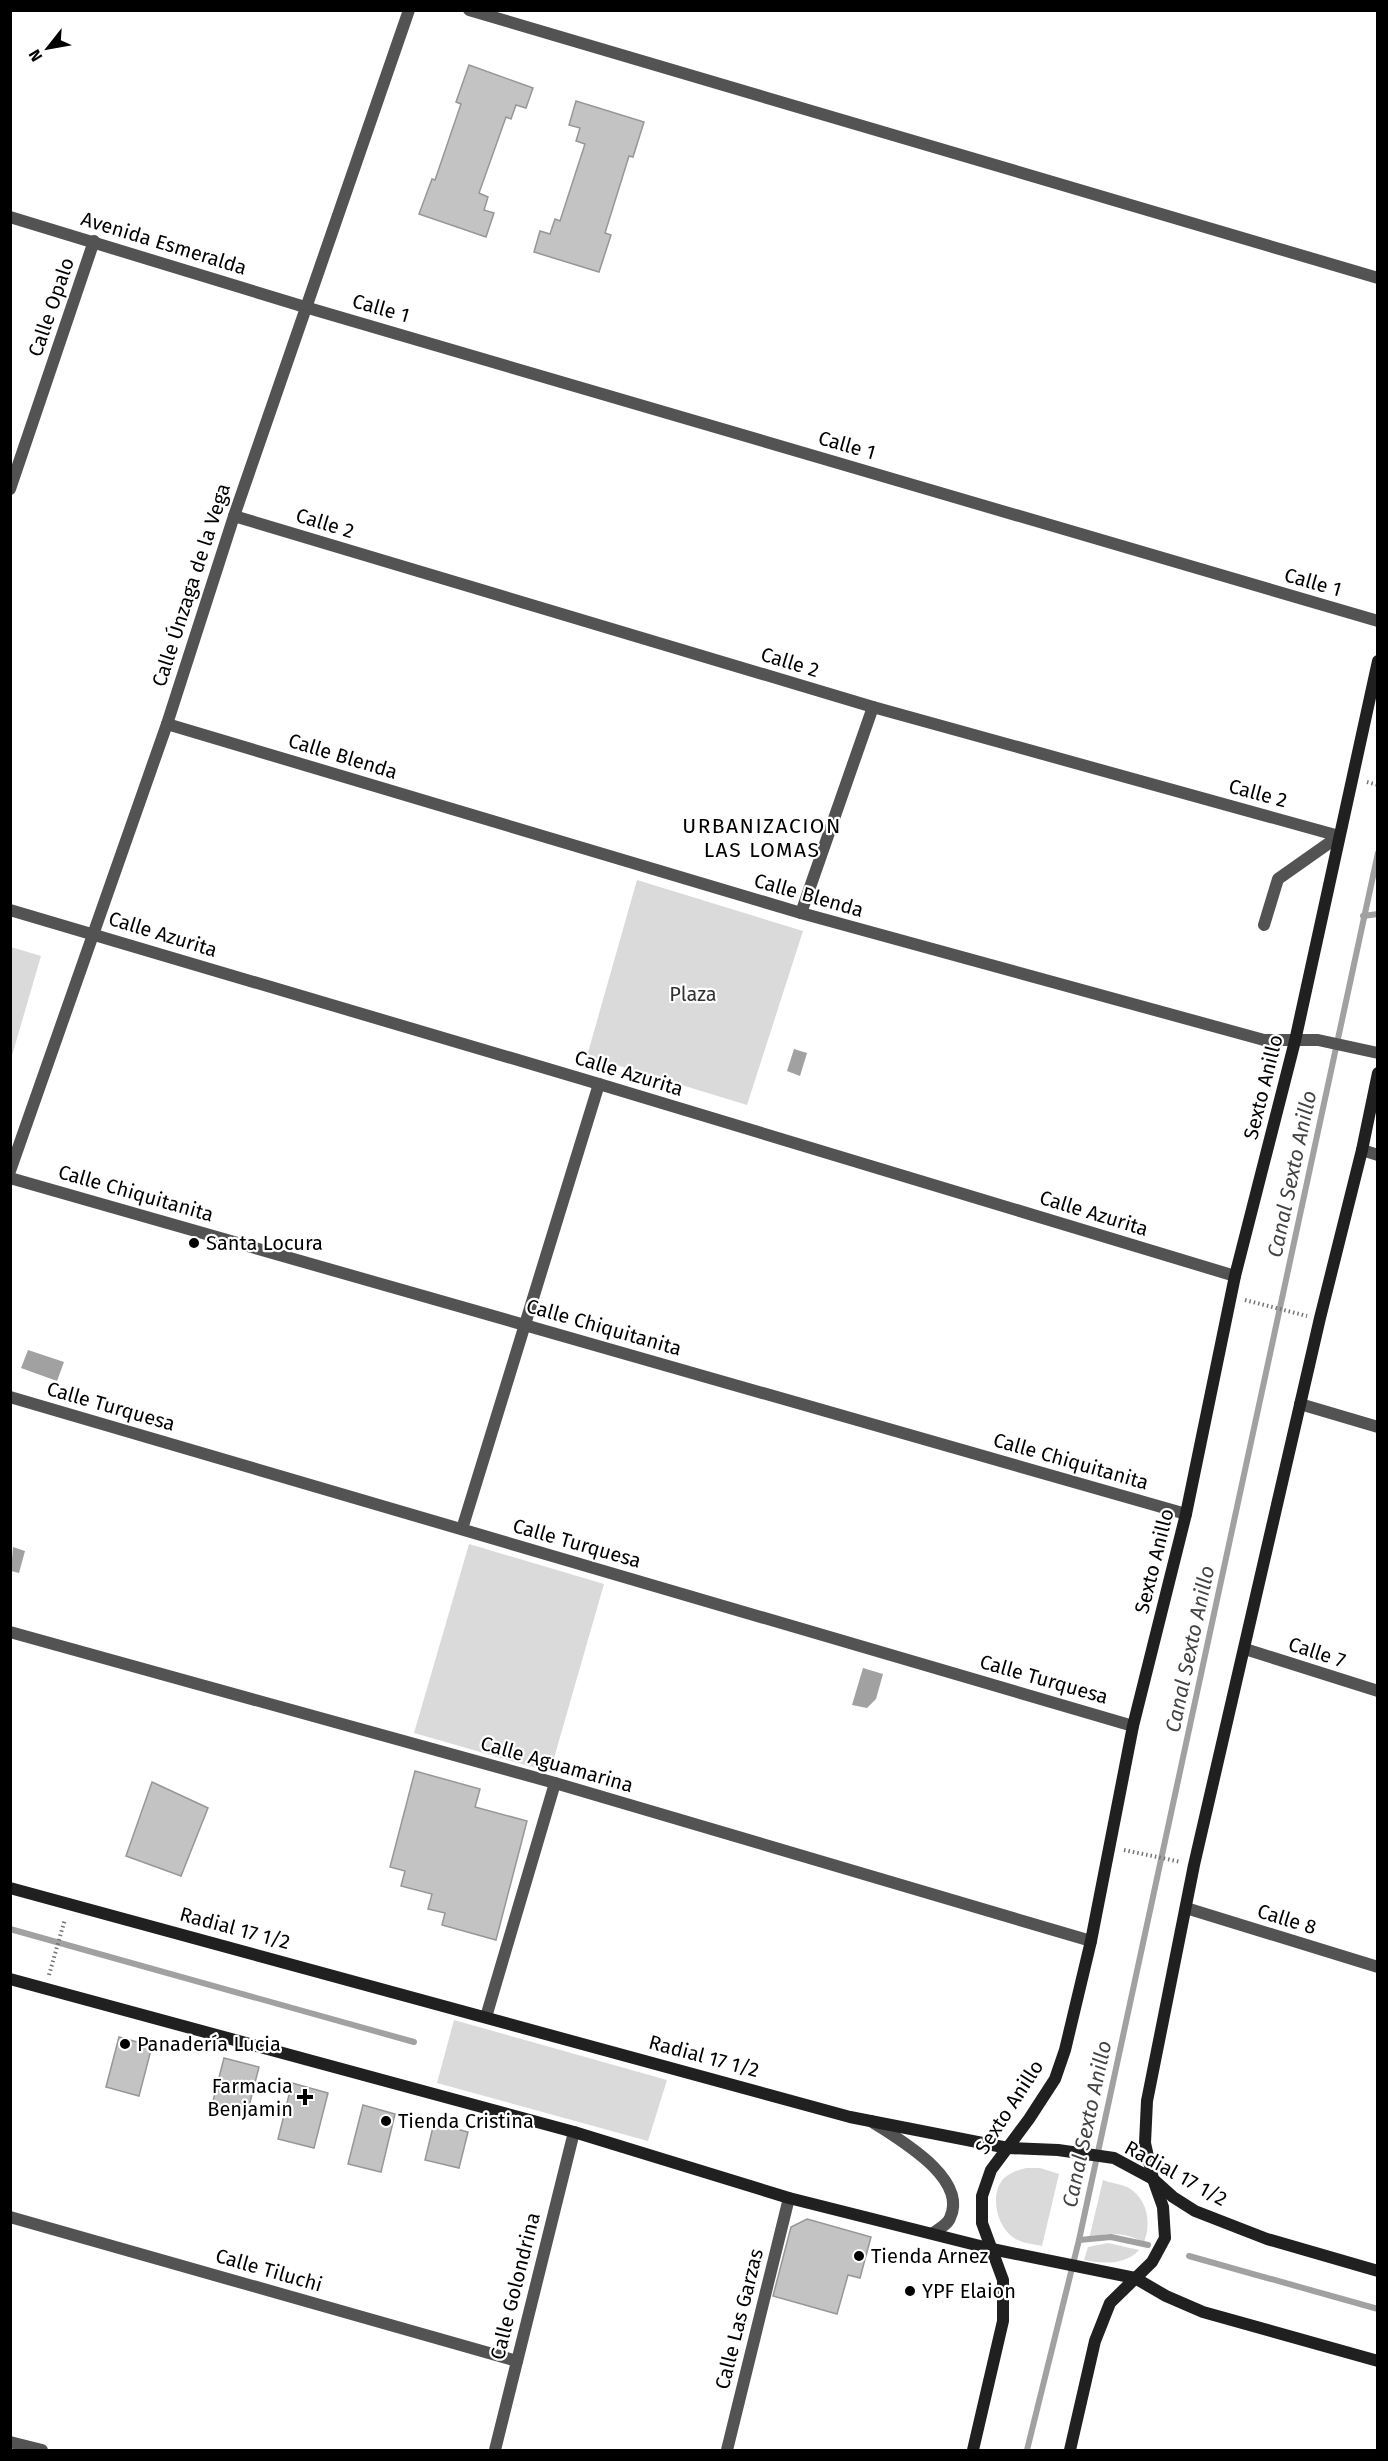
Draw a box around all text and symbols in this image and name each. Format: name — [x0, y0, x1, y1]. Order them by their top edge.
north arrow — [18, 18, 78, 78]
text: N — [25, 46, 46, 65]
street label: Avenida Esmeralda — [78, 206, 250, 280]
street label: Calle Opalo — [23, 254, 79, 360]
street label: Calle 1 — [350, 288, 412, 328]
street label: Calle 1 — [816, 425, 878, 465]
street label: Calle Únzaga de la Vega — [147, 480, 235, 690]
street label: Calle 2 — [293, 503, 357, 543]
street label: Calle 1 — [1282, 562, 1344, 602]
street label: Calle 2 — [758, 642, 822, 682]
street label: Calle Blenda — [286, 728, 400, 784]
street label: Calle 2 — [1226, 774, 1290, 812]
district label: URBANIZACION LAS LOMAS — [682, 813, 842, 863]
street label: Calle Blenda — [751, 868, 867, 922]
street label: Calle Azurita — [106, 906, 220, 962]
park label: Plaza — [669, 982, 717, 1006]
street label: Sexto Anillo — [1238, 1032, 1288, 1142]
street label: Calle Azurita — [572, 1045, 686, 1101]
water label: Canal Sexto Anillo — [1262, 1088, 1322, 1260]
street label: Calle Chiquitanita — [56, 1159, 216, 1227]
street label: Calle Azurita — [1037, 1185, 1151, 1241]
place label: Santa Locura — [206, 1231, 323, 1255]
marker: Santa Locura — [187, 1236, 201, 1250]
street label: Calle Chiquitanita — [524, 1293, 684, 1361]
street label: Calle Turquesa — [44, 1376, 178, 1436]
street label: Calle Chiquitanita — [991, 1427, 1151, 1495]
street label: Sexto Anillo — [1129, 1506, 1179, 1616]
street label: Calle Turquesa — [510, 1513, 644, 1573]
water label: Canal Sexto Anillo — [1160, 1563, 1220, 1735]
street label: Calle 7 — [1286, 1632, 1349, 1672]
street label: Calle Turquesa — [977, 1649, 1111, 1709]
street label: Calle Aguamarina — [478, 1731, 636, 1797]
street label: Calle 8 — [1255, 1899, 1319, 1939]
street label: Radial 17 1/2 — [177, 1902, 293, 1954]
street label: Radial 17 1/2 — [646, 2030, 762, 2082]
place label: Panadería Lucia — [137, 2032, 281, 2056]
marker: Panadería Lucia — [118, 2037, 132, 2051]
water label: Canal Sexto Anillo — [1057, 2038, 1117, 2210]
street label: Sexto Anillo — [970, 2055, 1048, 2159]
place label: Farmacia Benjamin — [207, 2074, 293, 2121]
marker: Farmacia Benjamin — [298, 2090, 312, 2104]
place label: Tienda Cristina — [398, 2109, 534, 2133]
marker: Tienda Cristina — [379, 2114, 393, 2128]
street label: Radial 17 1/2 — [1121, 2135, 1231, 2211]
street label: Calle Golondrina — [485, 2210, 545, 2362]
street label: Calle Tiluchi — [213, 2243, 325, 2297]
place label: Tienda Arnez — [871, 2244, 988, 2268]
street label: Calle Las Garzas — [710, 2246, 768, 2392]
marker: Tienda Arnez — [852, 2249, 866, 2263]
place label: YPF Elaion — [922, 2279, 1016, 2303]
marker: YPF Elaion — [903, 2284, 917, 2298]

